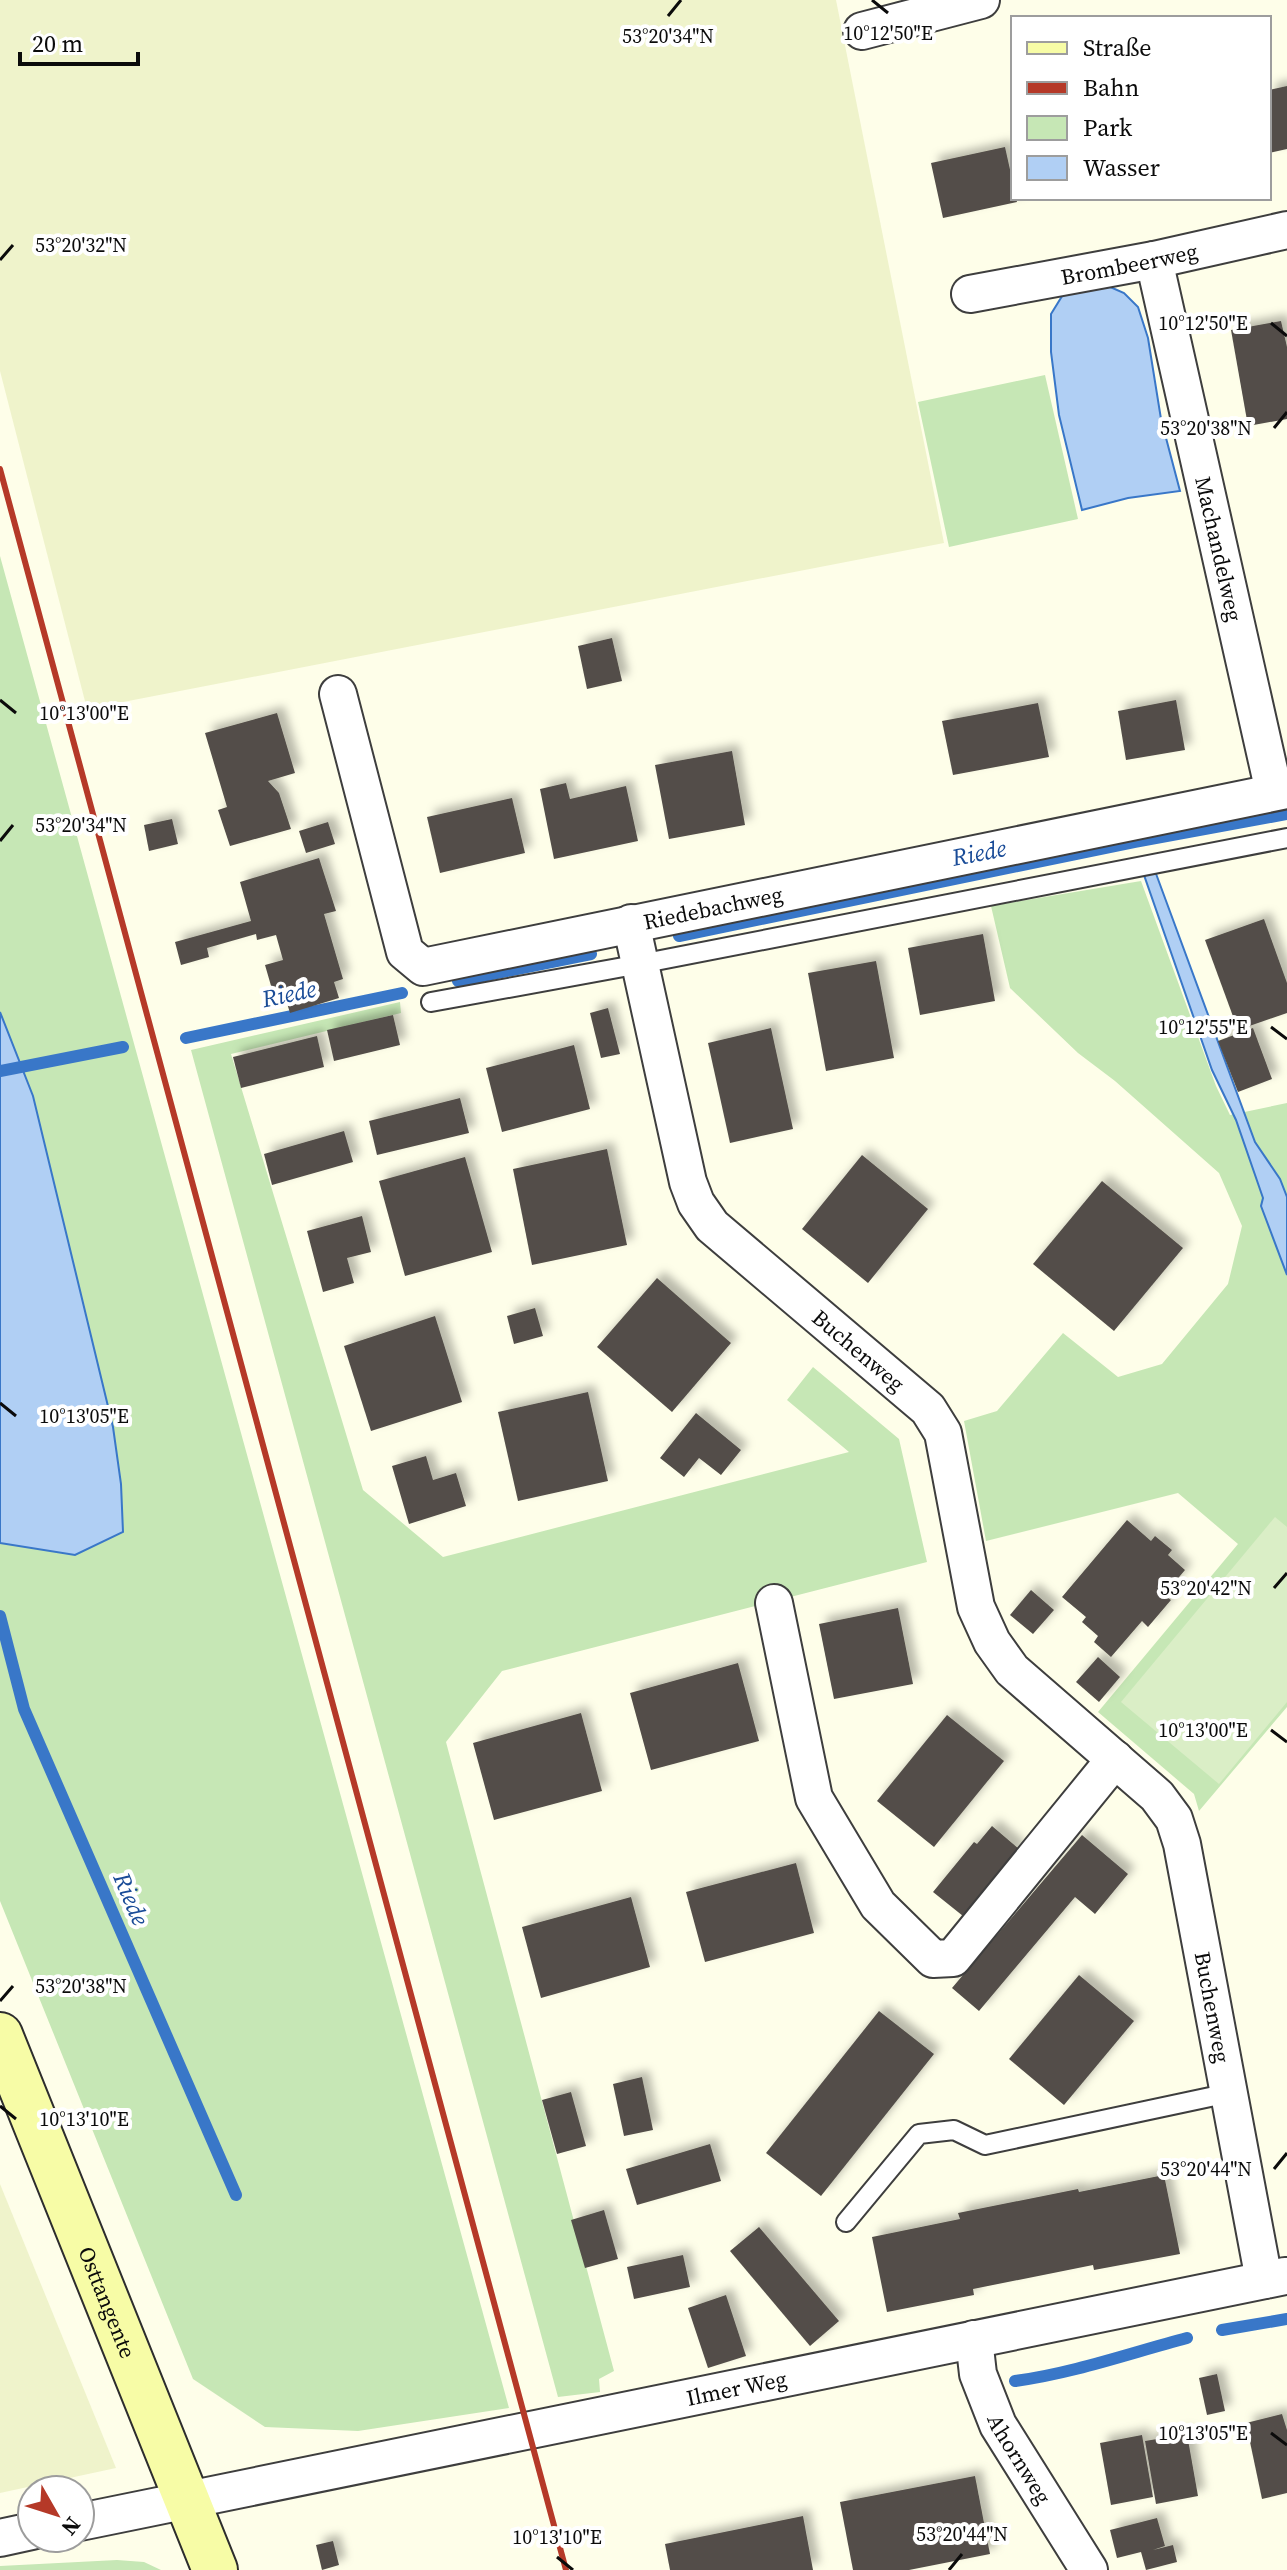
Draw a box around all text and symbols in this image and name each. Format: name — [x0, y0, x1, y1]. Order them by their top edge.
scale bar — [20, 16, 138, 66]
legend — [1011, 16, 1271, 200]
text: 10°12'50"E — [843, 19, 933, 47]
text: 53°20'34"N — [622, 22, 714, 50]
text: 20 m — [32, 27, 83, 60]
text: Straße — [1083, 31, 1151, 64]
text: Bahn — [1083, 71, 1139, 104]
text: Park — [1083, 111, 1133, 144]
text: Wasser — [1083, 151, 1160, 184]
text: 53°20'32"N — [35, 231, 127, 259]
street label: Brombeerweg — [1058, 236, 1200, 292]
text: 10°12'50"E — [1158, 309, 1248, 337]
text: 53°20'38"N — [1160, 414, 1252, 442]
street label: Machandelweg — [1188, 473, 1250, 624]
text: 10°13'00"E — [39, 699, 129, 727]
text: 53°20'34"N — [35, 811, 127, 839]
water label: Riede — [948, 831, 1009, 874]
street label: Riedebachweg — [641, 879, 785, 936]
water label: Riede — [258, 972, 319, 1016]
text: 10°12'55"E — [1158, 1013, 1248, 1041]
street label: Buchenweg — [806, 1302, 911, 1398]
text: 10°13'05"E — [39, 1402, 129, 1430]
text: 53°20'42"N — [1160, 1574, 1252, 1602]
text: 10°13'00"E — [1158, 1716, 1248, 1744]
water label: Riede — [105, 1866, 157, 1931]
street label: Buchenweg — [1188, 1949, 1238, 2065]
text: 53°20'38"N — [35, 1972, 127, 2000]
text: 10°13'10"E — [39, 2105, 129, 2133]
text: 53°20'44"N — [1160, 2155, 1252, 2183]
street label: Osttangente — [71, 2242, 143, 2363]
street label: Ilmer Weg — [684, 2363, 789, 2413]
street label: Ahornweg — [980, 2410, 1059, 2510]
text: 10°13'05"E — [1158, 2419, 1248, 2447]
north arrow — [16, 2474, 96, 2554]
text: N — [55, 2511, 88, 2542]
text: 53°20'44"N — [916, 2520, 1008, 2548]
text: 10°13'10"E — [512, 2523, 602, 2551]

